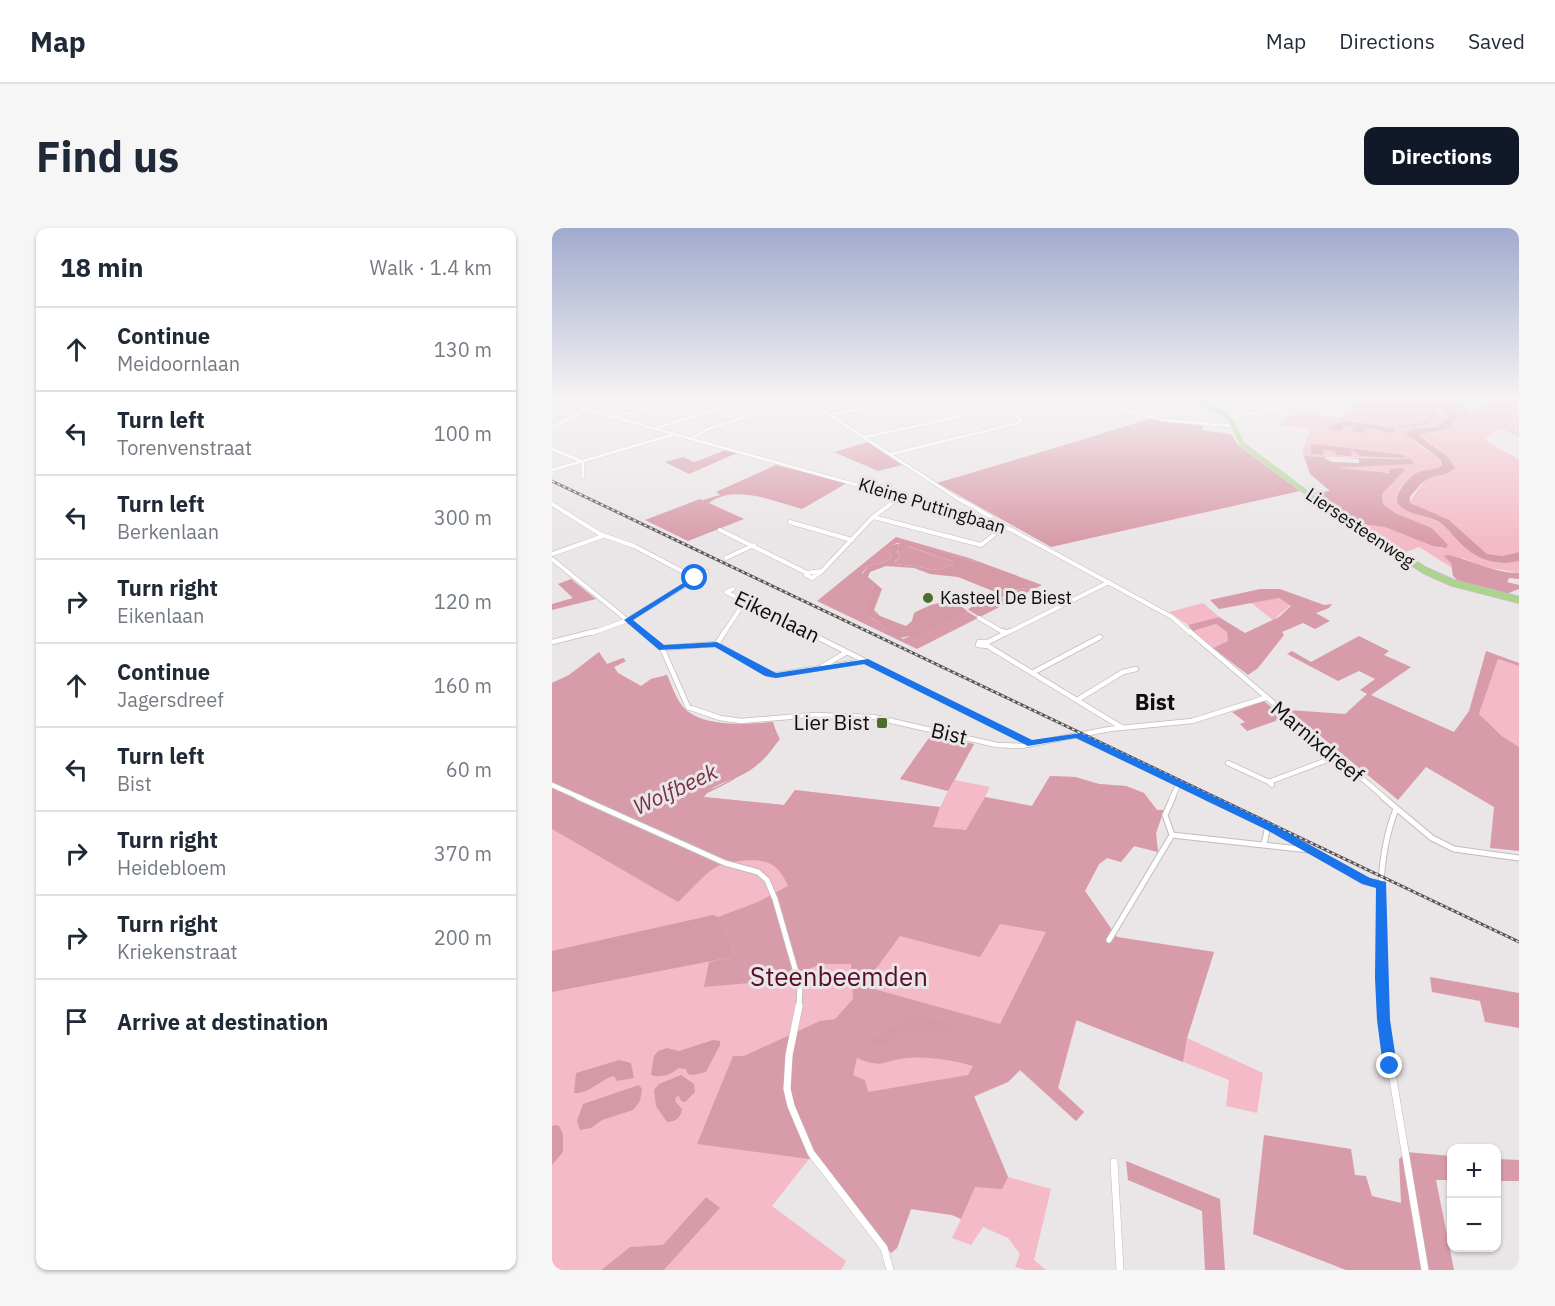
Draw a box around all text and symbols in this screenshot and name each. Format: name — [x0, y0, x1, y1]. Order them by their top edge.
text: Map — [30, 23, 86, 60]
text: Map — [1266, 27, 1306, 55]
text: Directions — [1339, 27, 1435, 55]
text: Saved — [1468, 27, 1525, 55]
button: Directions — [1364, 127, 1519, 185]
text: Find us — [36, 129, 179, 184]
text: 18 min — [60, 250, 144, 284]
text: Walk · 1.4 km — [370, 254, 492, 281]
text: Continue — [117, 321, 210, 350]
icon: ahead — [60, 333, 93, 366]
text: 130 m — [434, 336, 492, 363]
text: Meidoornlaan — [117, 350, 240, 377]
text: Turn left — [117, 405, 205, 434]
icon: left — [60, 417, 93, 450]
text: 100 m — [434, 420, 492, 447]
text: Torenvenstraat — [117, 434, 252, 461]
street label: Kleine Puttingbaan — [856, 472, 1009, 539]
street label: Liersesteenweg — [1301, 483, 1420, 573]
text: Turn left — [117, 489, 205, 518]
icon: left — [60, 501, 93, 534]
text: 300 m — [434, 504, 492, 531]
text: Berkenlaan — [117, 518, 219, 545]
route start — [681, 564, 707, 590]
text: Turn right — [117, 573, 218, 602]
street label: Eikenlaan — [730, 583, 825, 649]
icon: right — [60, 585, 93, 618]
place label: Kasteel De Biest — [940, 586, 1072, 609]
text: 120 m — [434, 588, 492, 615]
marker: Kasteel De Biest — [921, 591, 935, 605]
text: Eikenlaan — [117, 602, 204, 629]
text: Continue — [117, 657, 210, 686]
icon: ahead — [60, 669, 93, 702]
text: 160 m — [434, 672, 492, 699]
text: Jagersdreef — [117, 686, 224, 713]
district label: Bist — [1135, 687, 1175, 716]
street label: Marnixdreef — [1265, 694, 1370, 788]
place label: Lier Bist — [794, 708, 870, 736]
street label: Bist — [928, 715, 970, 751]
marker: Lier Bist — [875, 716, 889, 730]
text: Turn left — [117, 741, 205, 770]
icon: left — [60, 753, 93, 786]
text: 60 m — [446, 756, 492, 783]
water label: Wolfbeek — [628, 756, 722, 821]
text: Bist — [117, 770, 152, 797]
text: Turn right — [117, 825, 218, 854]
icon: right — [60, 837, 93, 870]
text: 370 m — [434, 840, 492, 867]
text: Heidebloem — [117, 854, 226, 881]
text: Turn right — [117, 909, 218, 938]
icon: right — [60, 921, 93, 954]
text: 200 m — [434, 924, 492, 951]
text: Kriekenstraat — [117, 938, 238, 965]
park label: Steenbeemden — [750, 959, 928, 993]
icon: arrive — [60, 1005, 93, 1038]
text: Arrive at destination — [117, 1007, 328, 1036]
route end — [1376, 1052, 1402, 1078]
map controls — [1447, 1144, 1501, 1252]
button: + — [1447, 1144, 1501, 1198]
button: − — [1447, 1198, 1501, 1252]

